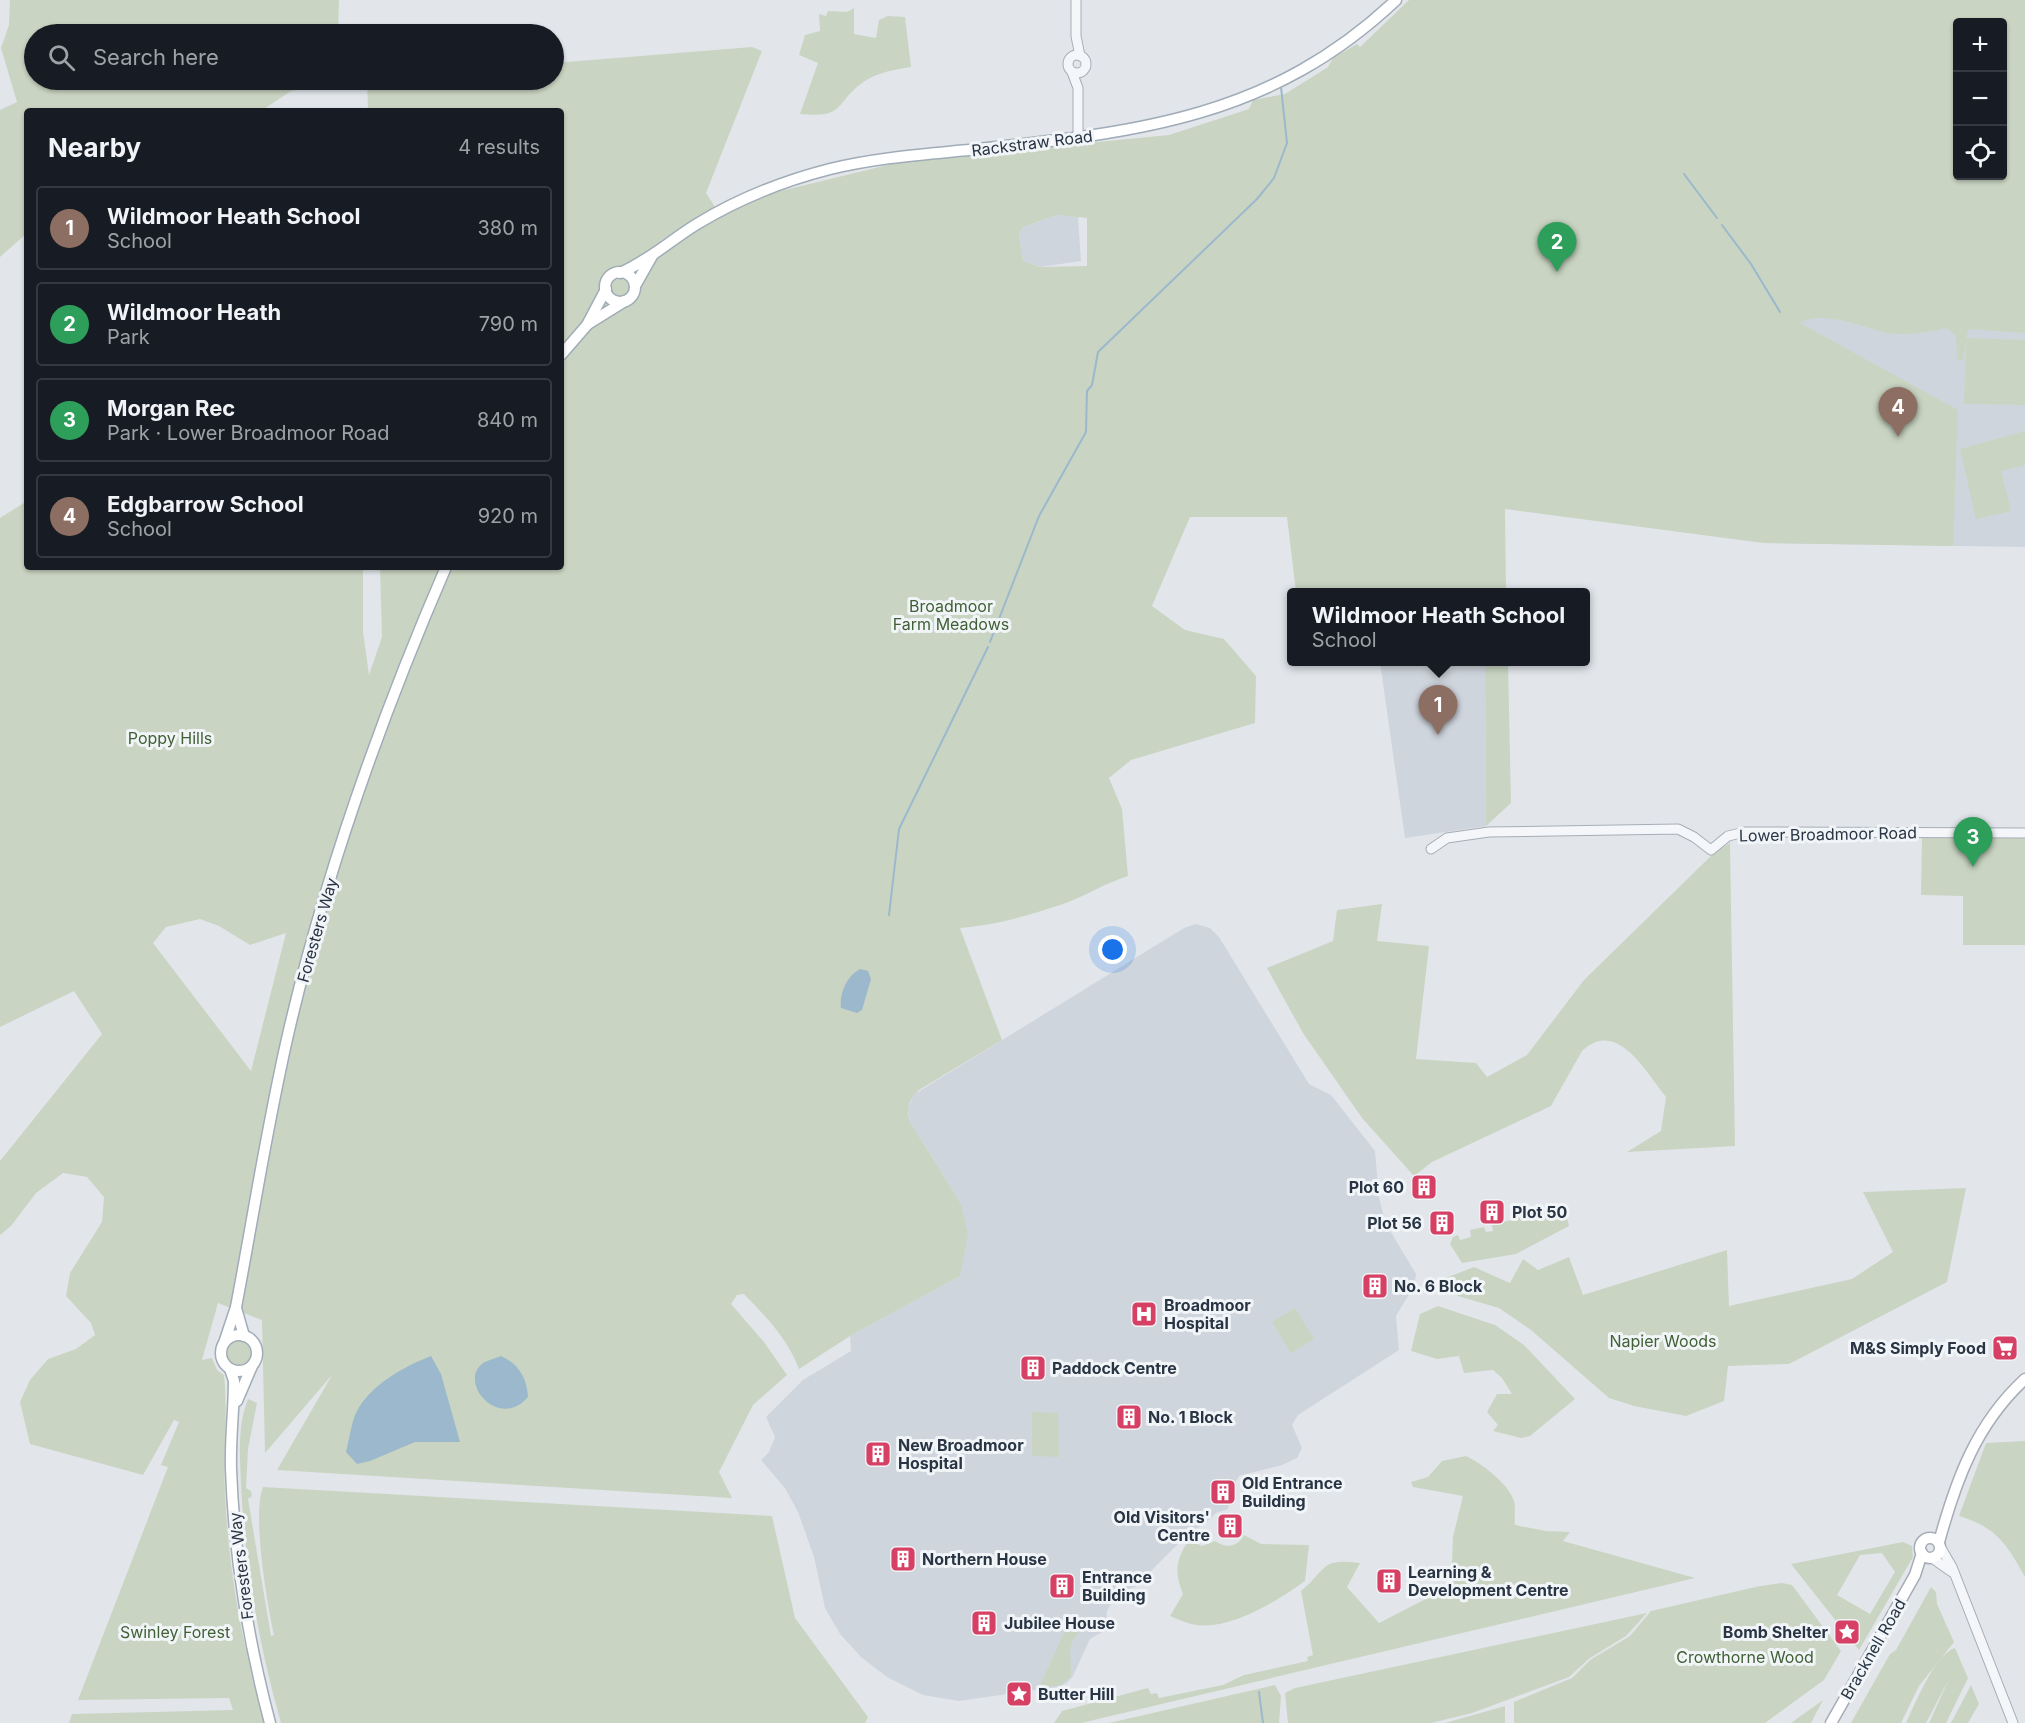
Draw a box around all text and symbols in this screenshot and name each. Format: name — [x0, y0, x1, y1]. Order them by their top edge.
map controls — [1953, 18, 2007, 180]
button: + — [1953, 18, 2007, 72]
search box — [24, 24, 564, 90]
icon: search — [45, 41, 78, 74]
text: Search here — [93, 44, 219, 70]
button: − — [1953, 72, 2007, 126]
street label: Rackstraw Road — [970, 126, 1094, 160]
button: locate — [1953, 126, 2007, 180]
text: Nearby — [48, 132, 141, 163]
text: 4 results — [458, 135, 540, 159]
text: Wildmoor Heath School — [107, 203, 360, 229]
text: 1 — [65, 216, 74, 240]
text: 380 m — [478, 216, 538, 240]
pin: 2 — [1538, 222, 1576, 272]
text: School — [107, 229, 172, 253]
text: Wildmoor Heath — [107, 299, 281, 325]
text: 2 — [63, 312, 76, 336]
text: 790 m — [479, 312, 538, 336]
text: Park — [107, 325, 150, 349]
pin: 4 — [1878, 388, 1918, 437]
text: Morgan Rec — [107, 395, 235, 421]
text: 3 — [63, 408, 76, 432]
text: 840 m — [477, 408, 538, 432]
text: Park · Lower Broadmoor Road — [107, 421, 389, 445]
text: Edgbarrow School — [107, 491, 304, 517]
text: 4 — [63, 504, 76, 528]
text: 920 m — [478, 504, 538, 528]
text: School — [107, 517, 172, 541]
popup — [1287, 588, 1590, 666]
park label: Broadmoor Farm Meadows — [893, 596, 1009, 634]
text: Wildmoor Heath School — [1312, 602, 1565, 628]
text: School — [1312, 628, 1377, 652]
pin: 1 — [1418, 686, 1458, 735]
park label: Poppy Hills — [128, 728, 212, 748]
pin: 3 — [1954, 818, 1992, 867]
street label: Lower Broadmoor Road — [1739, 822, 1917, 846]
street label: Foresters Way — [293, 875, 341, 985]
your location — [1098, 935, 1127, 964]
building icon: Plot 60 — [1409, 1172, 1439, 1202]
place label: Plot 60 — [1349, 1177, 1404, 1197]
building icon: Plot 50 — [1477, 1197, 1507, 1227]
place label: Plot 50 — [1512, 1202, 1567, 1222]
building icon: Plot 56 — [1427, 1208, 1457, 1238]
place label: Plot 56 — [1367, 1213, 1422, 1233]
building icon: No. 6 Block — [1360, 1271, 1390, 1301]
place label: No. 6 Block — [1394, 1276, 1483, 1296]
place label: Broadmoor Hospital — [1164, 1295, 1251, 1333]
hospital icon: Broadmoor Hospital — [1129, 1299, 1159, 1329]
park label: Napier Woods — [1610, 1331, 1716, 1351]
supermarket icon: M&S Simply Food — [1990, 1333, 2020, 1363]
place label: M&S Simply Food — [1850, 1338, 1986, 1358]
building icon: Paddock Centre — [1018, 1353, 1048, 1383]
place label: Paddock Centre — [1052, 1358, 1177, 1378]
building icon: No. 1 Block — [1114, 1402, 1144, 1432]
place label: No. 1 Block — [1148, 1407, 1233, 1427]
place label: New Broadmoor Hospital — [898, 1435, 1024, 1473]
building icon: New Broadmoor Hospital — [863, 1439, 893, 1469]
place label: Old Entrance Building — [1242, 1473, 1343, 1511]
building icon: Old Entrance Building — [1208, 1477, 1238, 1507]
place label: Old Visitors' Centre — [1114, 1507, 1210, 1545]
street label: Foresters Way — [224, 1511, 258, 1621]
building icon: Old Visitors' Centre — [1215, 1511, 1245, 1541]
building icon: Northern House — [888, 1544, 918, 1574]
place label: Northern House — [922, 1549, 1047, 1569]
place label: Learning & Development Centre — [1408, 1562, 1568, 1600]
building icon: Learning & Development Centre — [1374, 1566, 1404, 1596]
place label: Entrance Building — [1082, 1567, 1152, 1605]
building icon: Entrance Building — [1047, 1571, 1077, 1601]
street label: Bracknell Road — [1836, 1595, 1910, 1703]
building icon: Jubilee House — [969, 1608, 999, 1638]
place label: Jubilee House — [1004, 1613, 1115, 1633]
place icon: Bomb Shelter — [1832, 1617, 1862, 1647]
park label: Swinley Forest — [120, 1622, 230, 1642]
place label: Bomb Shelter — [1723, 1622, 1828, 1642]
park label: Crowthorne Wood — [1676, 1647, 1814, 1667]
place icon: Butter Hill — [1004, 1679, 1034, 1709]
place label: Butter Hill — [1038, 1684, 1114, 1704]

